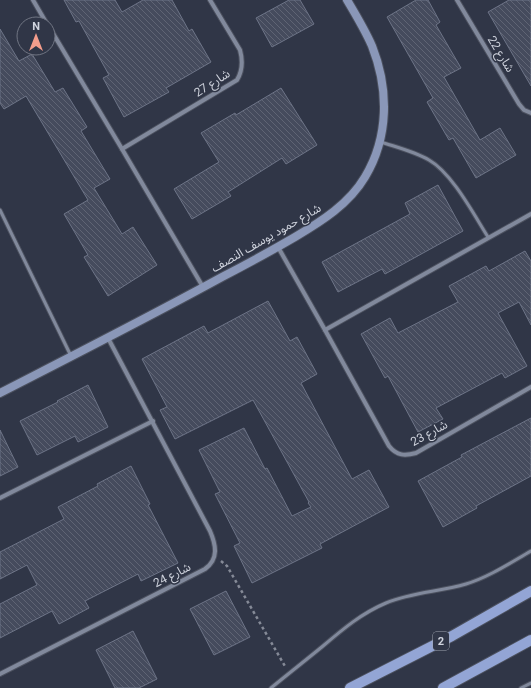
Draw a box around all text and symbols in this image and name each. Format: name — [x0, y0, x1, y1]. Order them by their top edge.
north arrow — [16, 16, 56, 56]
text: N — [32, 20, 40, 33]
street label: شارع 22 — [483, 33, 517, 76]
street label: شارع 27 — [191, 66, 234, 101]
street label: شارع حمود يوسف النصف — [209, 201, 324, 277]
street label: شارع 23 — [408, 417, 451, 451]
street label: شارع 24 — [151, 560, 194, 592]
road number: 2 — [433, 632, 449, 650]

